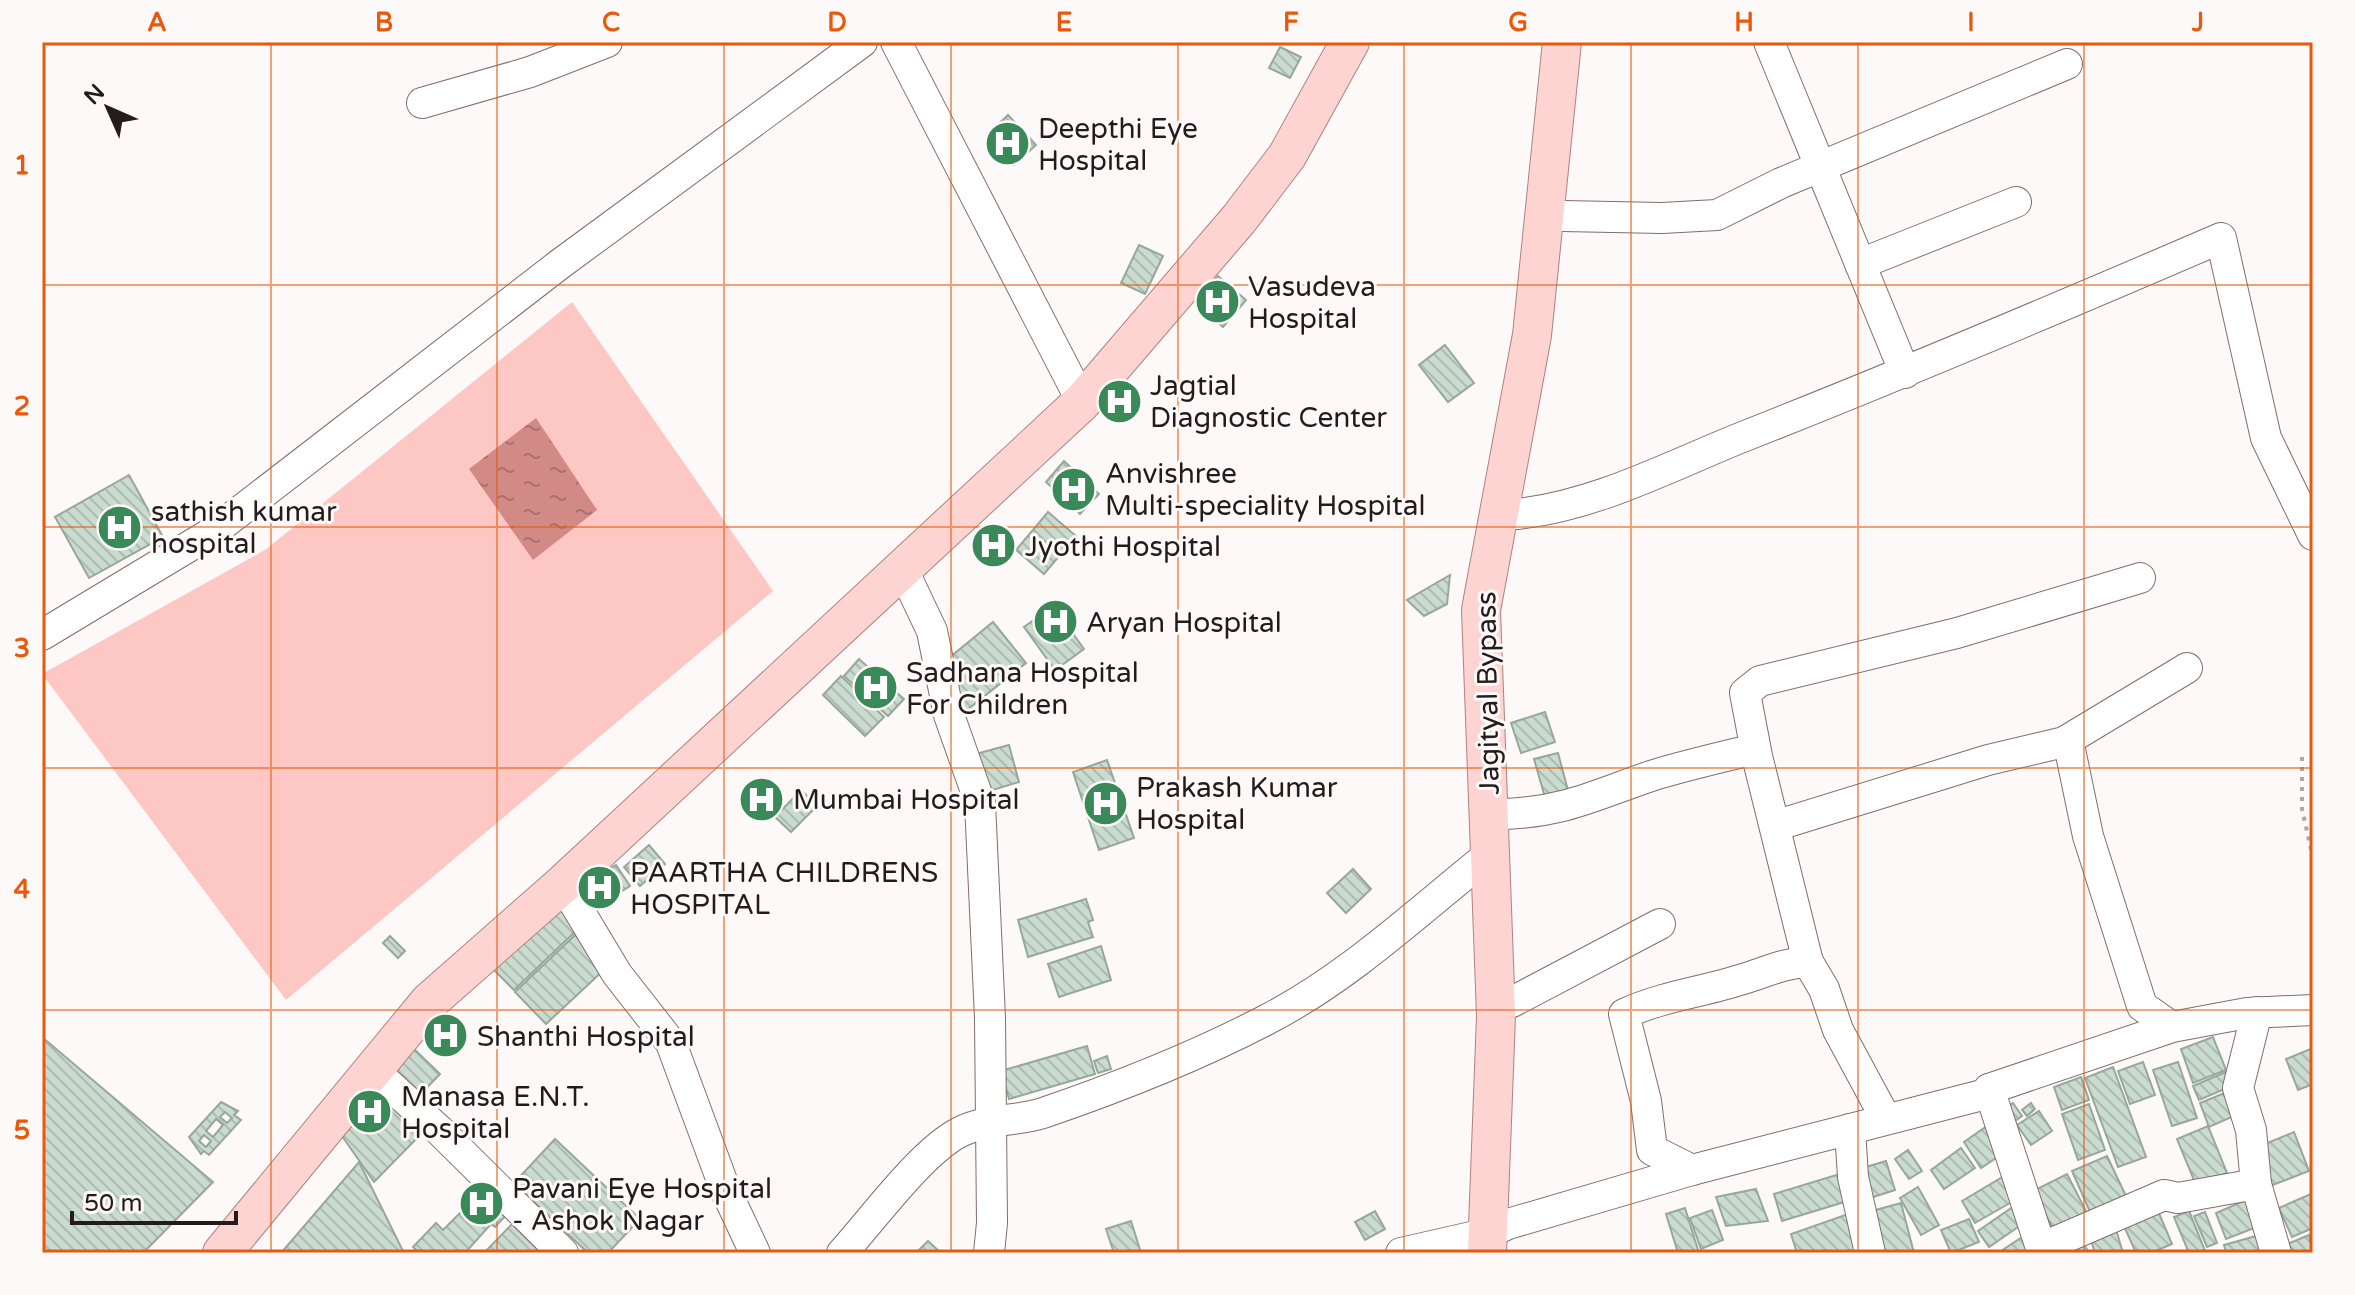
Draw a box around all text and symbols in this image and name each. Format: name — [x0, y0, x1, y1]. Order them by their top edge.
text: A — [147, 7, 167, 38]
text: B — [375, 7, 393, 38]
text: C — [602, 7, 620, 38]
text: D — [827, 7, 847, 38]
text: E — [1056, 7, 1072, 38]
text: F — [1283, 7, 1299, 38]
text: G — [1508, 7, 1528, 38]
text: H — [1734, 7, 1754, 38]
text: I — [1967, 7, 1975, 38]
text: J — [2191, 7, 2204, 38]
north arrow — [68, 68, 148, 148]
text: N — [79, 79, 110, 110]
place label: Deepthi Eye Hospital — [1038, 112, 1198, 178]
hospital icon: Deepthi Eye Hospital — [983, 120, 1031, 168]
text: 1 — [14, 150, 30, 181]
place label: Vasudeva Hospital — [1248, 270, 1376, 336]
hospital icon: Vasudeva Hospital — [1193, 278, 1241, 326]
place label: Jagtial Diagnostic Center — [1150, 369, 1387, 435]
hospital icon: Jagtial Diagnostic Center — [1095, 377, 1143, 425]
text: 2 — [14, 391, 30, 422]
place label: Anvishree Multi-speciality Hospital — [1105, 457, 1425, 523]
hospital icon: Anvishree Multi-speciality Hospital — [1050, 465, 1098, 513]
place label: sathish kumar hospital — [151, 495, 337, 561]
hospital icon: sathish kumar hospital — [96, 503, 144, 551]
hospital icon: Jyothi Hospital — [970, 522, 1018, 570]
place label: Jyothi Hospital — [1025, 530, 1221, 564]
street label: Jagityal Bypass — [1469, 591, 1507, 795]
hospital icon: Aryan Hospital — [1031, 598, 1079, 646]
place label: Aryan Hospital — [1086, 606, 1282, 640]
text: 3 — [14, 633, 30, 664]
place label: Sadhana Hospital For Children — [906, 656, 1139, 722]
hospital icon: Sadhana Hospital For Children — [851, 664, 899, 712]
place label: Prakash Kumar Hospital — [1136, 771, 1338, 837]
hospital icon: Mumbai Hospital — [738, 775, 786, 823]
hospital icon: Prakash Kumar Hospital — [1081, 779, 1129, 827]
place label: Mumbai Hospital — [793, 783, 1019, 817]
place label: PAARTHA CHILDRENS HOSPITAL — [630, 856, 938, 922]
hospital icon: PAARTHA CHILDRENS HOSPITAL — [575, 864, 623, 912]
text: 4 — [14, 874, 30, 905]
hospital icon: Shanthi Hospital — [422, 1012, 470, 1060]
place label: Shanthi Hospital — [477, 1020, 695, 1054]
place label: Manasa E.N.T. Hospital — [401, 1080, 589, 1146]
hospital icon: Manasa E.N.T. Hospital — [346, 1088, 394, 1136]
text: 5 — [14, 1115, 30, 1146]
place label: Pavani Eye Hospital - Ashok Nagar — [512, 1172, 772, 1238]
scale bar — [72, 1175, 236, 1225]
hospital icon: Pavani Eye Hospital - Ashok Nagar — [457, 1180, 505, 1228]
text: 50 m — [84, 1189, 142, 1218]

